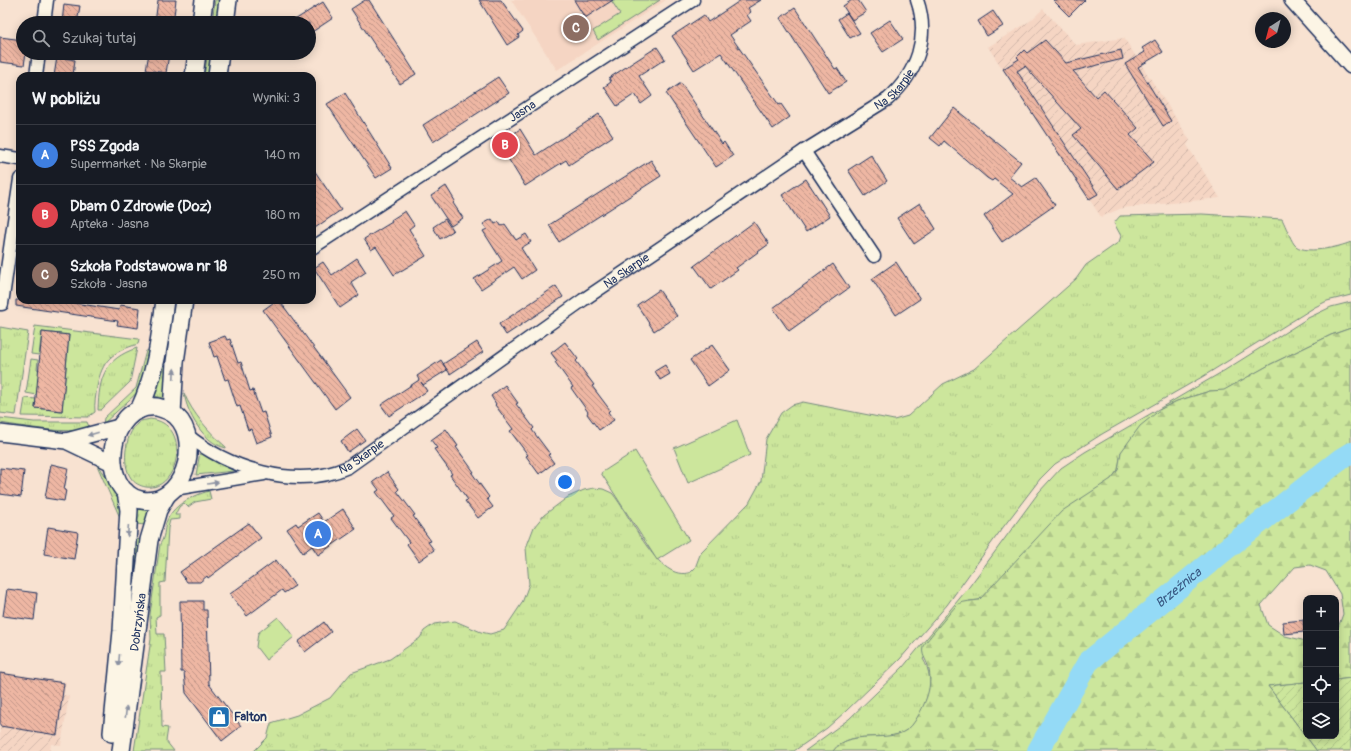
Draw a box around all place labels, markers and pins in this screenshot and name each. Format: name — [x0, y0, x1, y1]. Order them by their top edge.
pin: C — [563, 13, 589, 43]
pin: B — [492, 130, 518, 160]
pin: A — [305, 519, 331, 549]
shop icon: Falton — [206, 704, 232, 730]
place label: Falton — [234, 710, 267, 725]

